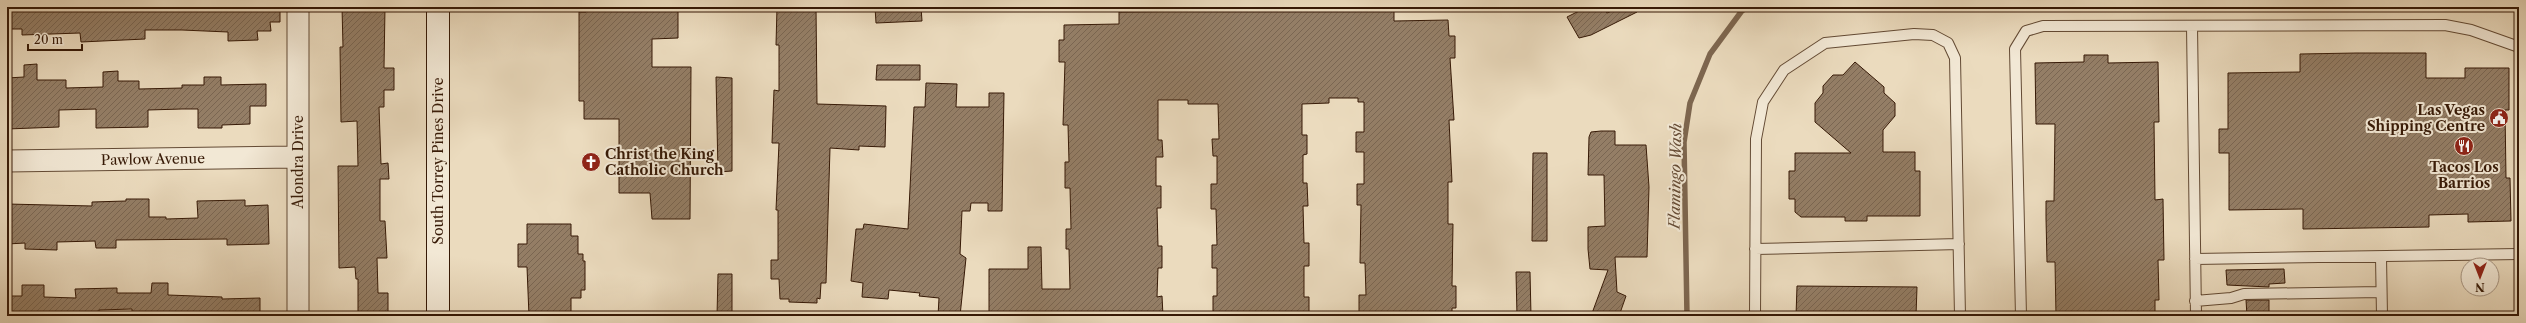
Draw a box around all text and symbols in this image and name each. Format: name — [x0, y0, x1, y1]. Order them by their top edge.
scale bar — [28, 26, 82, 52]
text: 20 m — [34, 32, 63, 47]
street label: South Torrey Pines Drive — [429, 77, 447, 244]
place label: Las Vegas Shipping Centre — [2367, 101, 2485, 135]
public building icon: Las Vegas Shipping Centre — [2488, 107, 2510, 129]
street label: Alondra Drive — [289, 115, 307, 210]
water label: Flamingo Wash — [1665, 123, 1685, 230]
restaurant icon: Tacos Los Barrios — [2453, 135, 2475, 157]
place label: Christ the King Catholic Church — [605, 145, 724, 179]
street label: Pawlow Avenue — [101, 149, 205, 169]
church icon: Christ the King Catholic Church — [580, 151, 602, 173]
place label: Tacos Los Barrios — [2429, 158, 2499, 192]
north arrow — [2460, 257, 2500, 297]
text: N — [2475, 280, 2485, 294]

